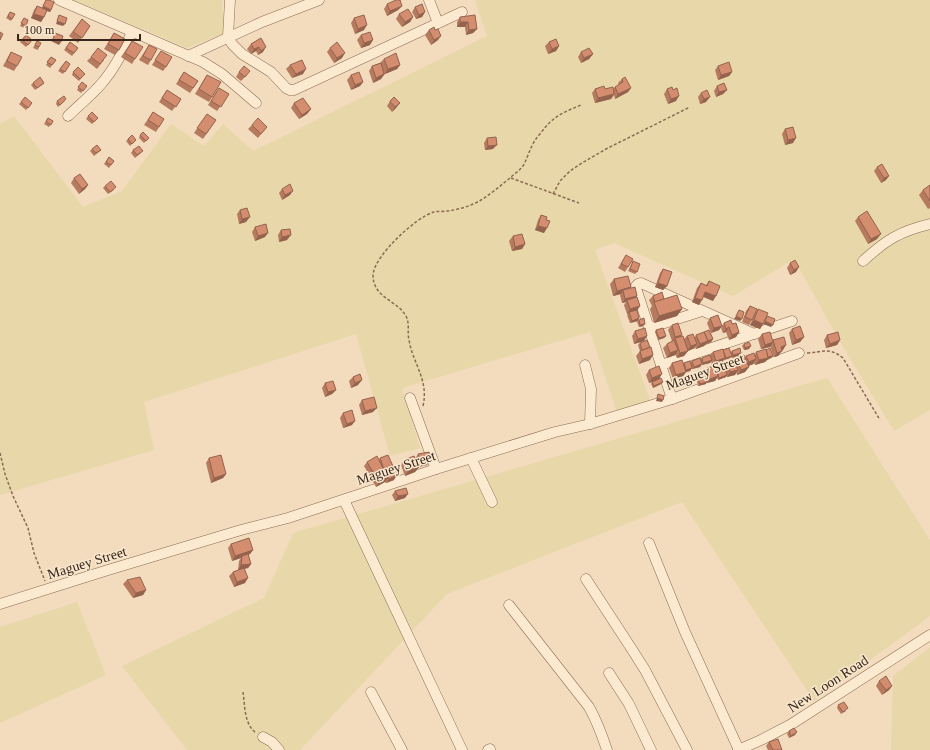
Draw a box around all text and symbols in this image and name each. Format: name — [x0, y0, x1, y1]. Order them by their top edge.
scale bar — [18, 16, 140, 42]
text: 100 m — [24, 23, 55, 37]
street label: Maguey Street — [664, 351, 746, 393]
street label: Maguey Street — [355, 448, 437, 488]
street label: Maguey Street — [46, 544, 129, 582]
street label: New Loon Road — [785, 653, 871, 715]

